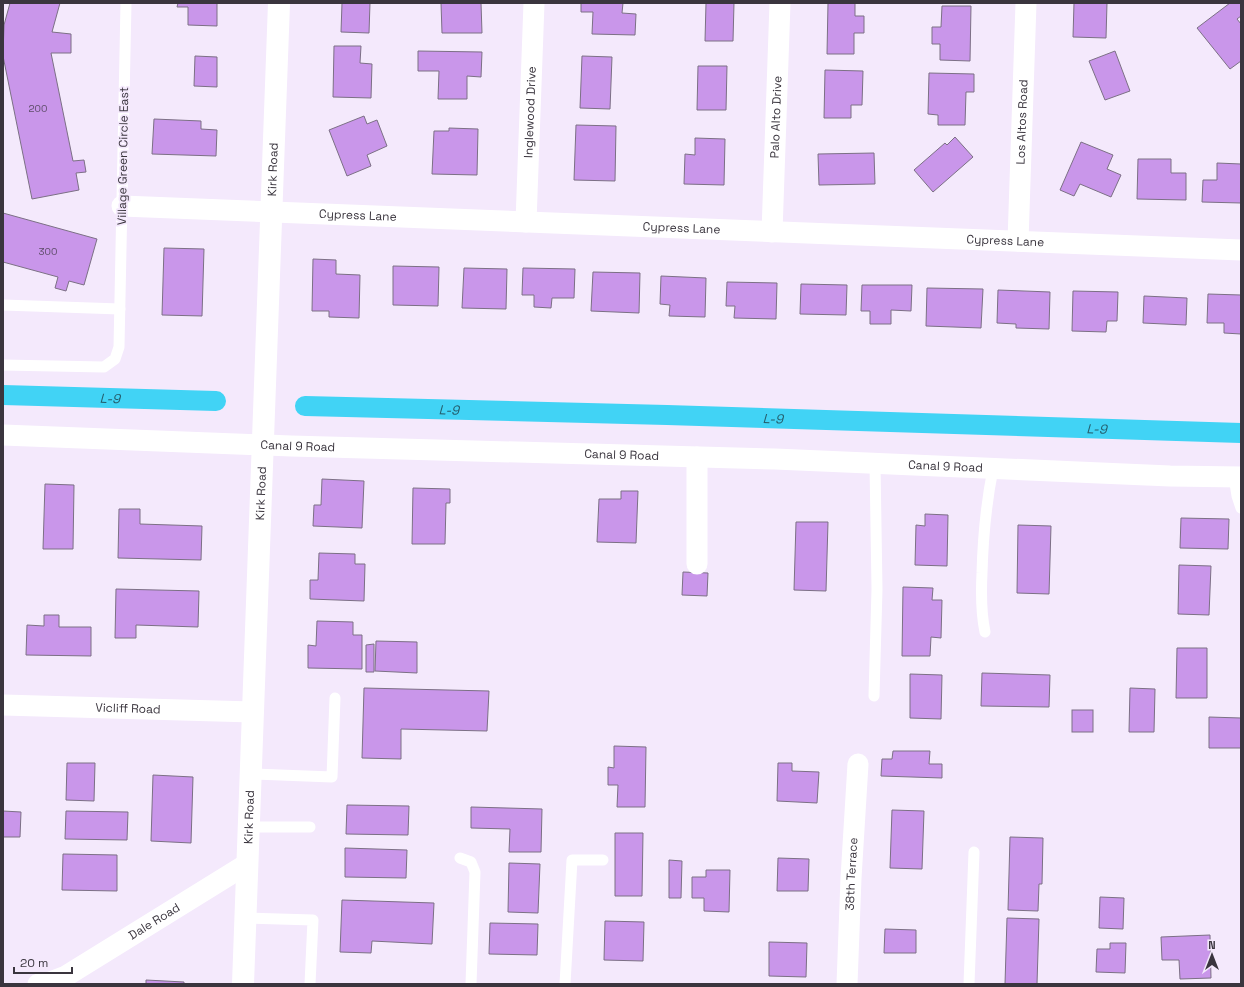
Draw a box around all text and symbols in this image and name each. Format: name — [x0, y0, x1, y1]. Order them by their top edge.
street label: Inglewood Drive — [520, 66, 540, 158]
street label: Palo Alto Drive — [767, 76, 785, 159]
street label: Los Altos Road — [1013, 79, 1031, 165]
street label: Village Green Circle East — [114, 87, 132, 225]
house number: 200 — [29, 102, 47, 115]
street label: Kirk Road — [264, 142, 282, 197]
street label: Cypress Lane — [319, 206, 397, 225]
street label: Cypress Lane — [642, 218, 721, 238]
street label: Cypress Lane — [966, 231, 1045, 250]
house number: 300 — [39, 245, 57, 258]
water label: L-9 — [99, 390, 121, 407]
water label: L-9 — [439, 401, 460, 419]
water label: L-9 — [762, 410, 784, 428]
water label: L-9 — [1086, 420, 1108, 438]
street label: Canal 9 Road — [260, 437, 335, 455]
street label: Canal 9 Road — [584, 446, 659, 464]
street label: Canal 9 Road — [908, 457, 983, 476]
street label: Kirk Road — [252, 466, 270, 521]
street label: Vicliff Road — [95, 700, 161, 717]
street label: Kirk Road — [240, 790, 258, 844]
street label: 38th Terrace — [842, 837, 861, 911]
street label: Dale Road — [126, 899, 183, 943]
north arrow — [1192, 935, 1232, 975]
text: N — [1208, 938, 1216, 952]
scale bar — [14, 949, 72, 975]
text: 20 m — [20, 955, 48, 971]

